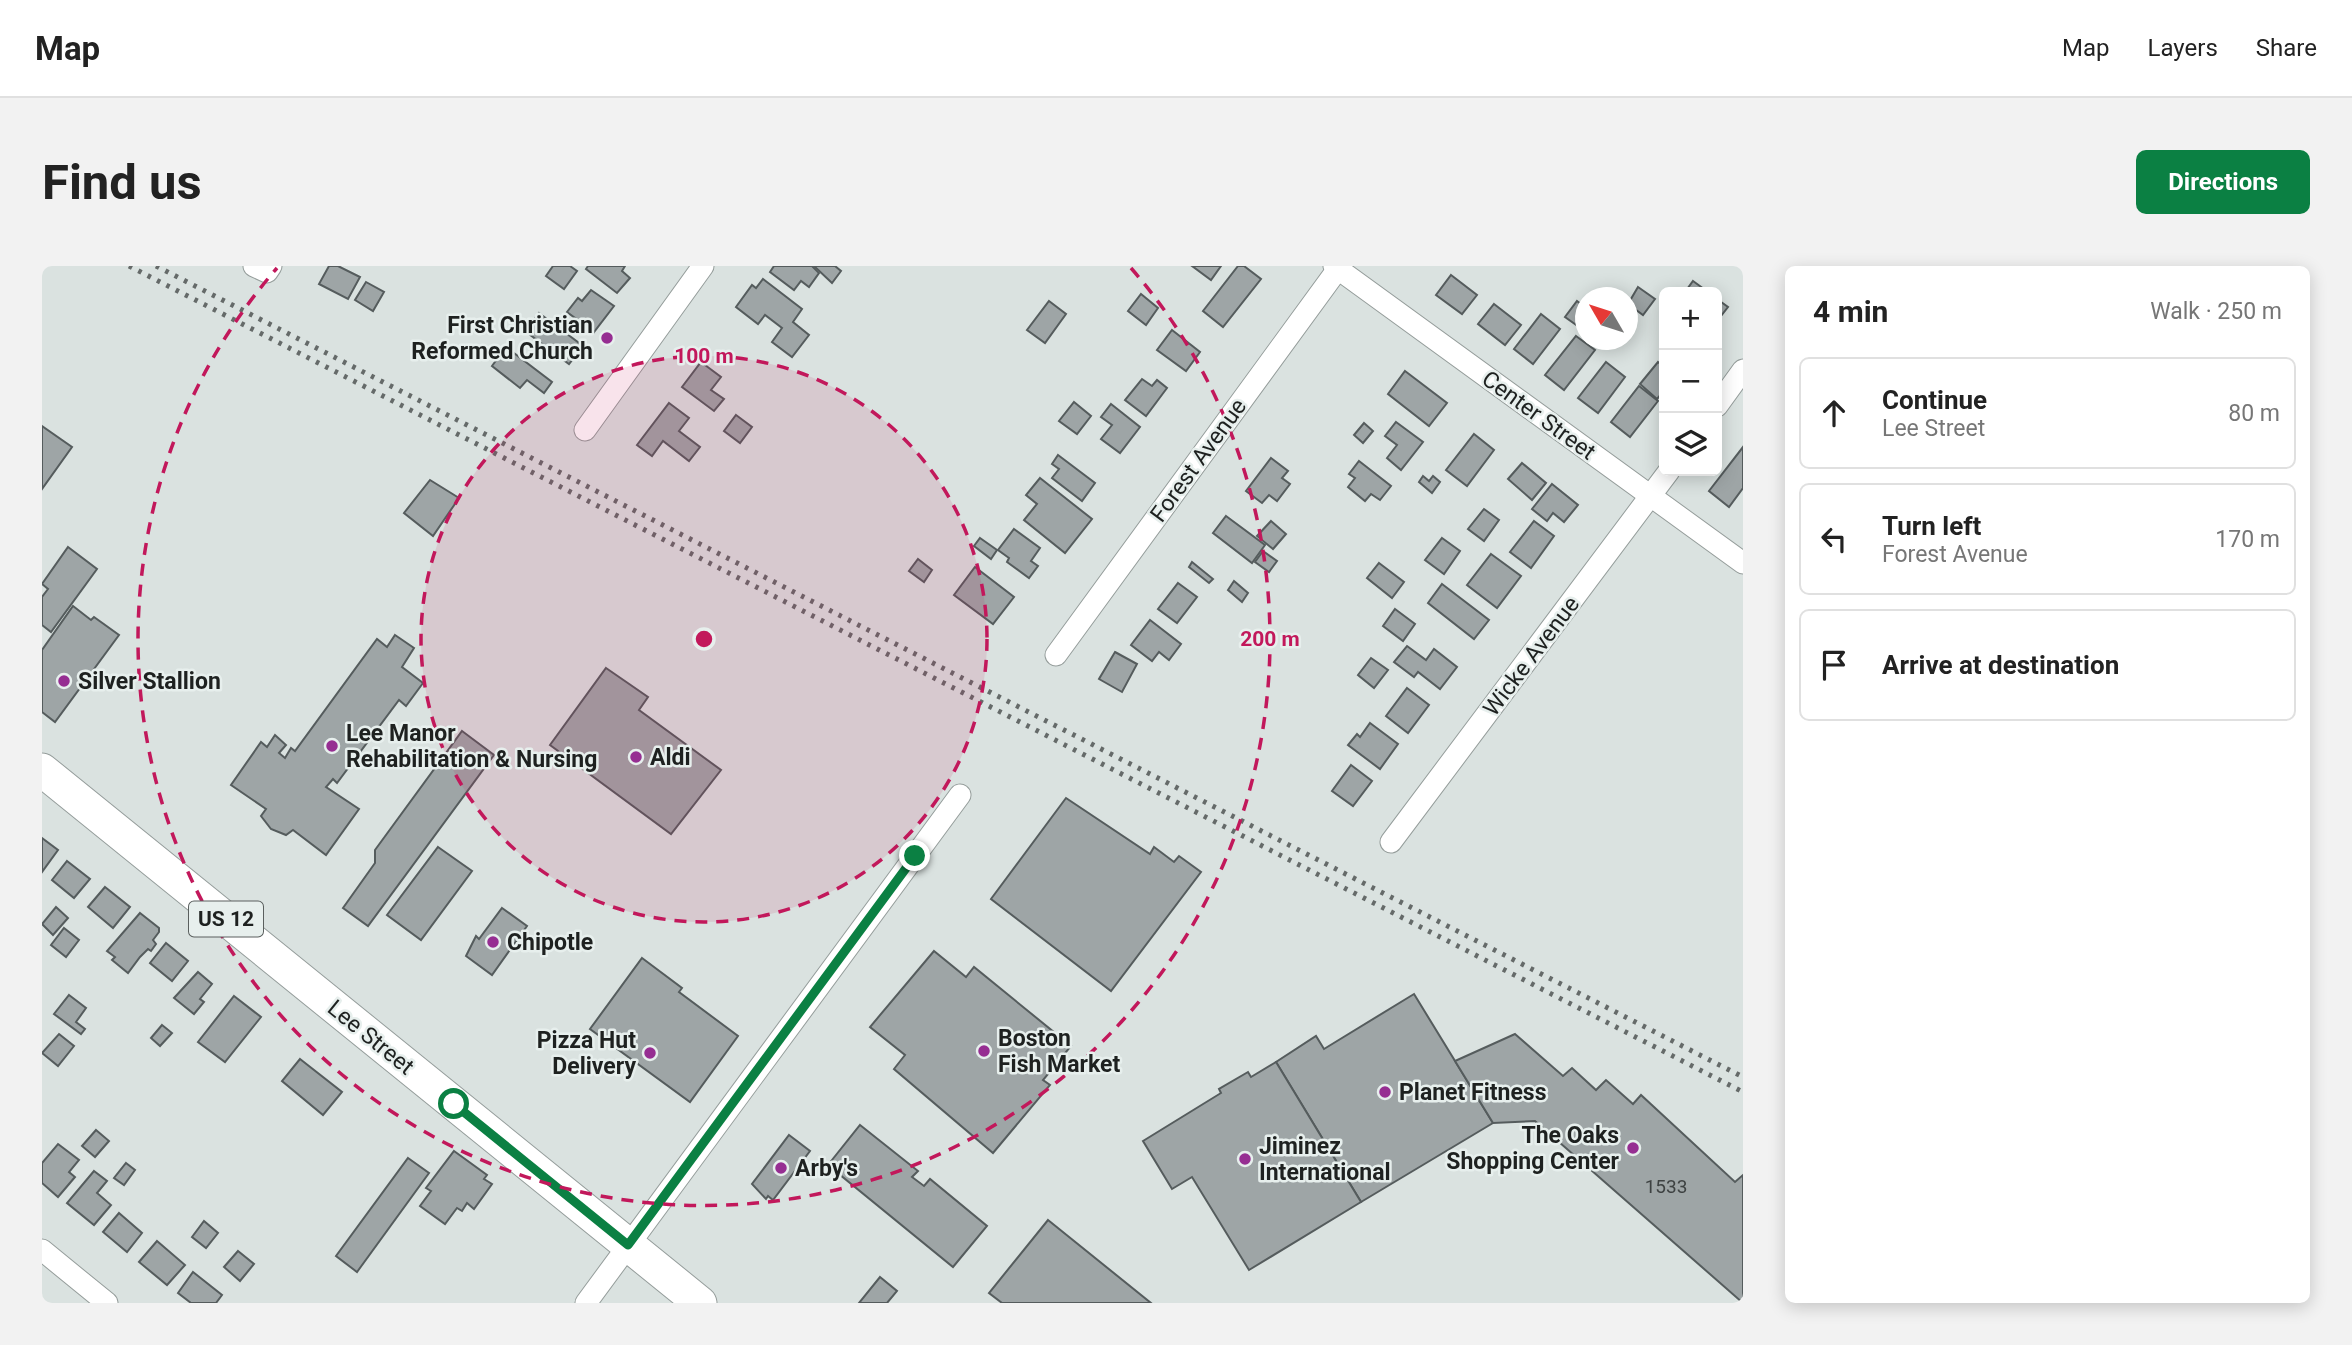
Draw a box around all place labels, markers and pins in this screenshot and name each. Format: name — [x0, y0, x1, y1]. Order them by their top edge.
place label: First Christian Reformed Church — [411, 312, 593, 365]
marker: First Christian Reformed Church — [599, 330, 615, 346]
centre of rings — [692, 627, 716, 651]
place label: Silver Stallion — [78, 668, 221, 695]
marker: Silver Stallion — [56, 673, 72, 689]
place label: Lee Manor Rehabilitation & Nursing — [346, 720, 597, 773]
marker: Lee Manor Rehabilitation & Nursing — [324, 738, 340, 754]
place label: Aldi — [650, 744, 691, 771]
marker: Aldi — [628, 749, 644, 765]
place label: Chipotle — [507, 929, 593, 956]
marker: Chipotle — [485, 934, 501, 950]
place label: Boston Fish Market — [998, 1025, 1120, 1078]
place label: Pizza Hut Delivery — [537, 1027, 636, 1080]
marker: Boston Fish Market — [976, 1043, 992, 1059]
marker: Pizza Hut Delivery — [642, 1045, 658, 1061]
place label: Planet Fitness — [1399, 1079, 1546, 1106]
marker: Planet Fitness — [1377, 1084, 1393, 1100]
place label: The Oaks Shopping Center — [1446, 1122, 1620, 1175]
place label: Jiminez International — [1259, 1133, 1391, 1186]
marker: The Oaks Shopping Center — [1625, 1140, 1641, 1156]
marker: Jiminez International — [1237, 1151, 1253, 1167]
place label: Arby's — [795, 1155, 858, 1182]
marker: Arby's — [773, 1160, 789, 1176]

